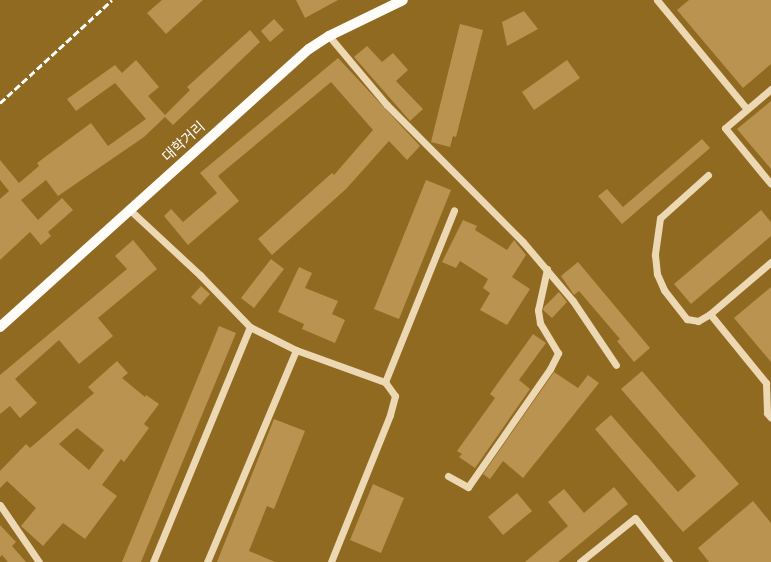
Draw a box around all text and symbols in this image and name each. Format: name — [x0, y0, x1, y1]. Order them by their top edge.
street label: 대학거리 — [159, 119, 209, 165]

